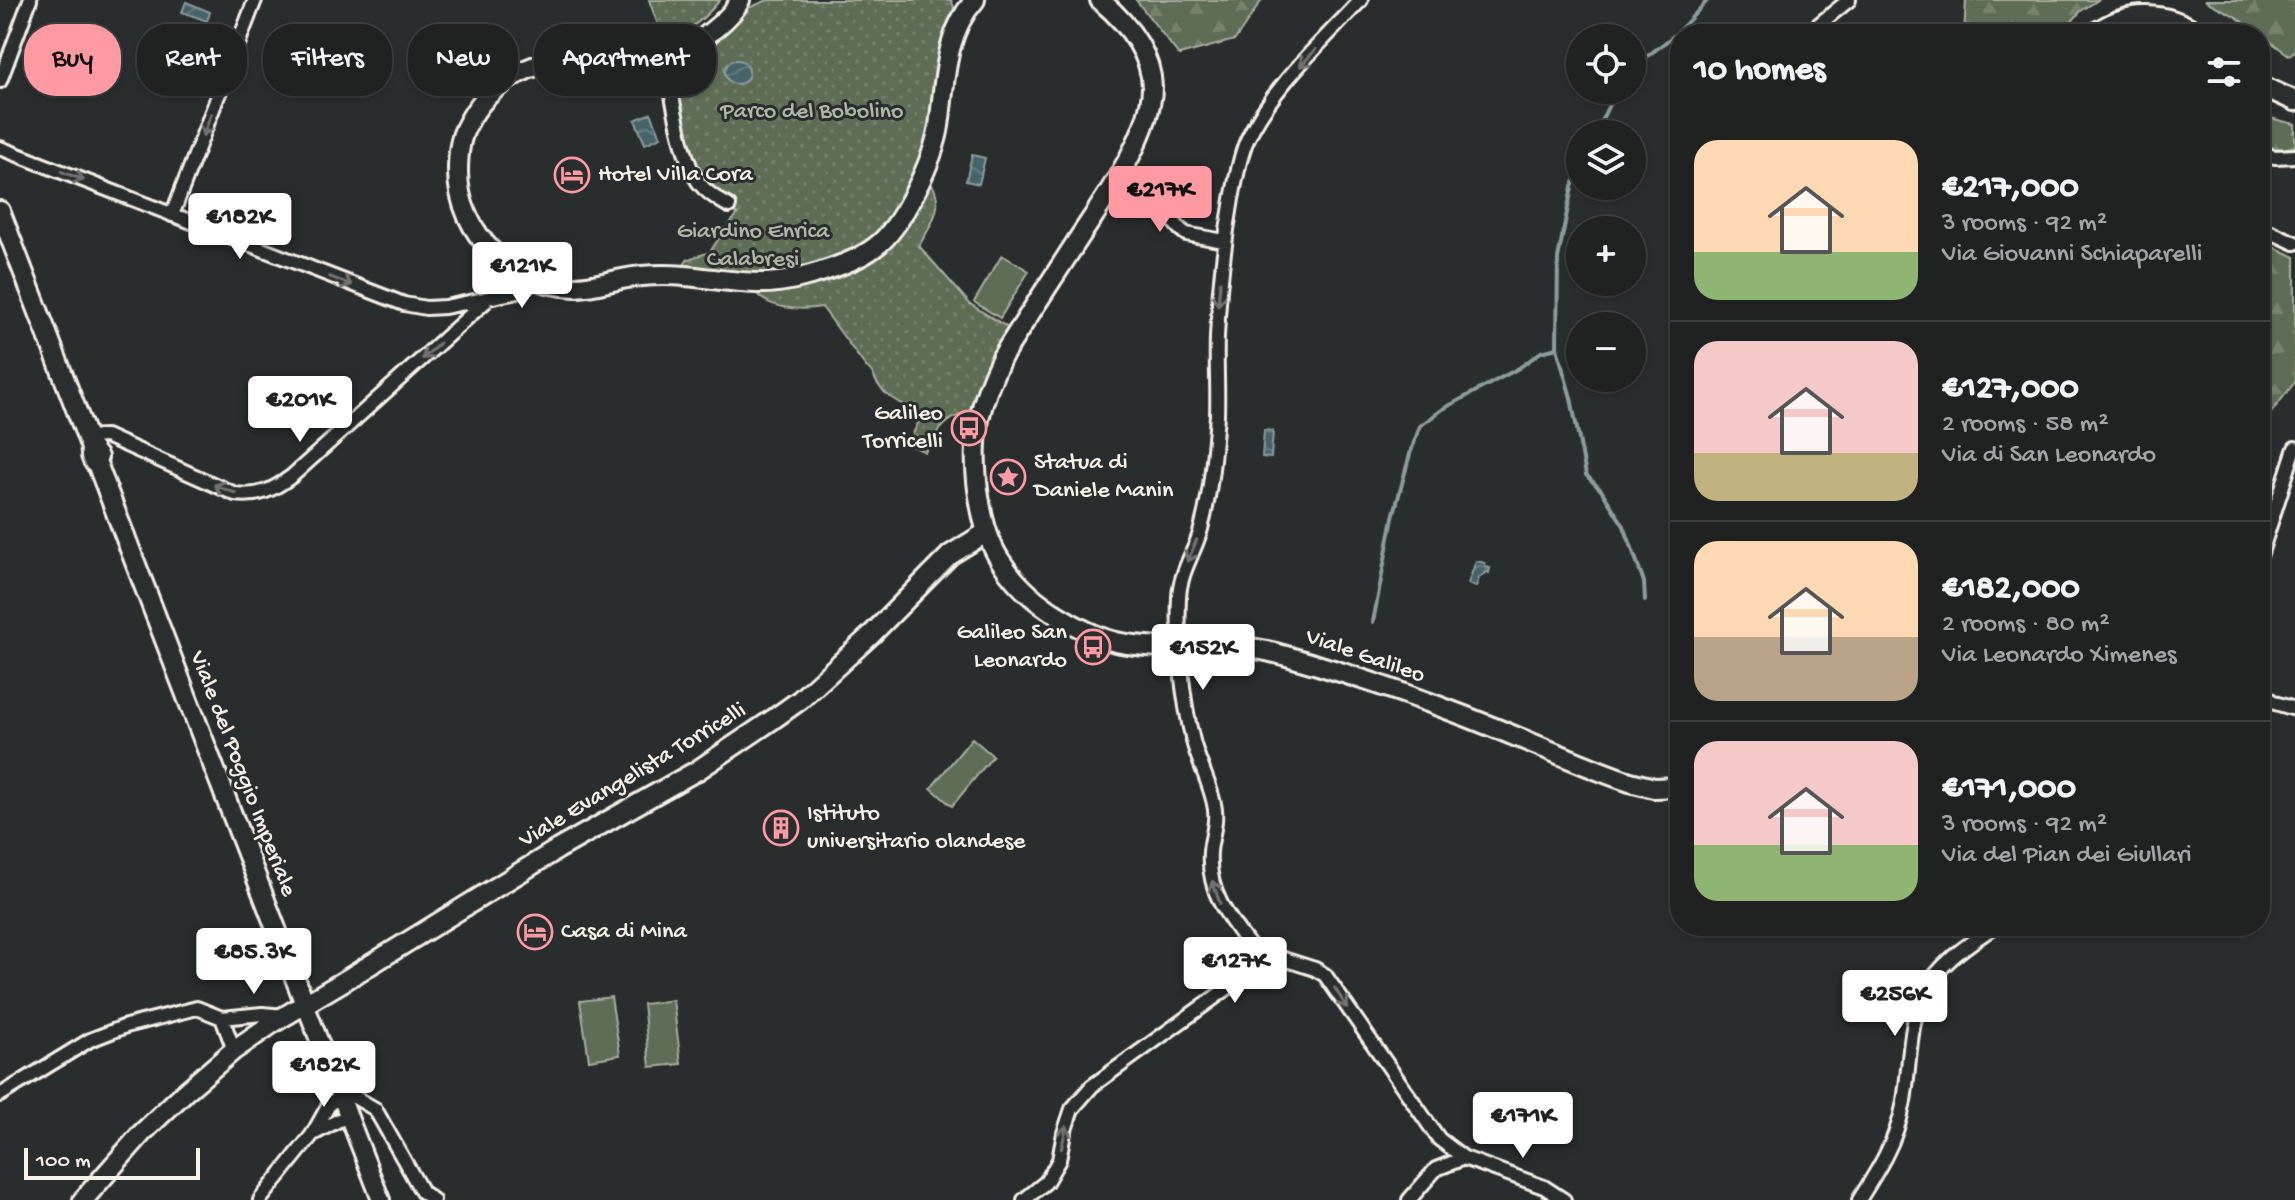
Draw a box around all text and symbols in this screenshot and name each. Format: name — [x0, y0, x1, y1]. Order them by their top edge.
chip: Buy — [24, 24, 121, 96]
chip: Rent — [137, 24, 247, 96]
chip: Filters — [263, 24, 392, 96]
chip: New — [408, 24, 518, 96]
chip: Apartment — [534, 24, 716, 96]
map controls — [1566, 24, 1646, 392]
button: locate — [1566, 24, 1646, 104]
one-way arrow — [1300, 47, 1318, 67]
icon: filters — [2202, 50, 2246, 94]
text: 10 homes — [1694, 52, 1825, 92]
park label: Parco del Bobolino — [720, 98, 903, 127]
one-way arrow — [199, 112, 213, 137]
button: layers — [1566, 120, 1646, 200]
hotel icon: Hotel Villa Cora — [553, 156, 591, 194]
place label: Hotel Villa Cora — [598, 161, 753, 190]
pin: €217K — [1104, 166, 1216, 234]
text: €217,000 — [1942, 169, 2079, 209]
one-way arrow — [60, 170, 85, 184]
icon: home — [1758, 172, 1854, 268]
text: €217K — [1127, 176, 1193, 207]
pin: €182K — [184, 193, 296, 261]
text: €182K — [206, 203, 274, 234]
text: 3 rooms · 92 m² — [1942, 209, 2107, 240]
button: + — [1566, 216, 1646, 296]
park label: Giardino Enrica Calabresi — [677, 218, 830, 275]
text: Via Giovanni Schiaparelli — [1942, 240, 2203, 271]
pin: €121K — [466, 242, 578, 310]
text: €121K — [490, 252, 554, 283]
one-way arrow — [328, 275, 353, 289]
one-way arrow — [1212, 280, 1227, 307]
button: − — [1566, 312, 1646, 392]
one-way arrow — [421, 342, 441, 360]
text: €127,000 — [1942, 370, 2079, 410]
icon: home — [1758, 373, 1854, 469]
pin: €201K — [244, 376, 356, 444]
text: €201K — [266, 386, 334, 417]
place label: Galileo Torricelli — [861, 400, 943, 457]
bus stop icon: Galileo Torricelli — [950, 409, 988, 447]
text: 2 rooms · 58 m² — [1942, 410, 2108, 441]
text: Via di San Leonardo — [1942, 441, 2156, 472]
place label: Statua di Daniele Manin — [1032, 449, 1174, 506]
place icon: Statua di Daniele Manin — [989, 458, 1027, 496]
one-way arrow — [213, 481, 238, 495]
one-way arrow — [1184, 538, 1199, 562]
text: €182,000 — [1942, 570, 2080, 610]
icon: home — [1758, 573, 1854, 669]
text: 2 rooms · 80 m² — [1942, 610, 2110, 641]
place label: Galileo San Leonardo — [956, 619, 1068, 676]
street label: Viale Galileo — [1301, 623, 1428, 691]
pin: €152K — [1147, 624, 1259, 692]
bus stop icon: Galileo San Leonardo — [1074, 628, 1112, 666]
text: €152K — [1170, 634, 1236, 665]
text: Via Leonardo Ximenes — [1942, 641, 2177, 672]
street label: Viale del Poggio Imperiale — [181, 646, 302, 901]
street label: Viale Evangelista Torricelli — [513, 697, 752, 856]
text: €171,000 — [1942, 770, 2076, 810]
icon: home — [1758, 773, 1854, 869]
place label: Istituto universitario olandese — [807, 800, 1026, 857]
building icon: Istituto universitario olandese — [762, 809, 800, 847]
text: 3 rooms · 92 m² — [1942, 810, 2107, 841]
text: Via del Pian dei Giullari — [1942, 841, 2192, 872]
one-way arrow — [1207, 880, 1222, 905]
hotel icon: Casa di Mina — [516, 913, 554, 951]
place label: Casa di Mina — [561, 918, 687, 947]
pin: €85.3K — [189, 928, 319, 996]
pin: €127K — [1179, 937, 1291, 1005]
text: €85.3K — [214, 938, 294, 969]
text: €127K — [1202, 947, 1268, 978]
pin: €256K — [1839, 970, 1951, 1038]
text: €256K — [1860, 980, 1930, 1011]
one-way arrow — [1333, 986, 1350, 1008]
pin: €182K — [268, 1041, 380, 1109]
text: €182K — [290, 1051, 358, 1082]
pin: €171K — [1467, 1092, 1579, 1160]
text: €171K — [1491, 1102, 1555, 1133]
one-way arrow — [1057, 1124, 1072, 1150]
scale bar — [24, 1144, 200, 1180]
text: 100 m — [36, 1149, 91, 1175]

